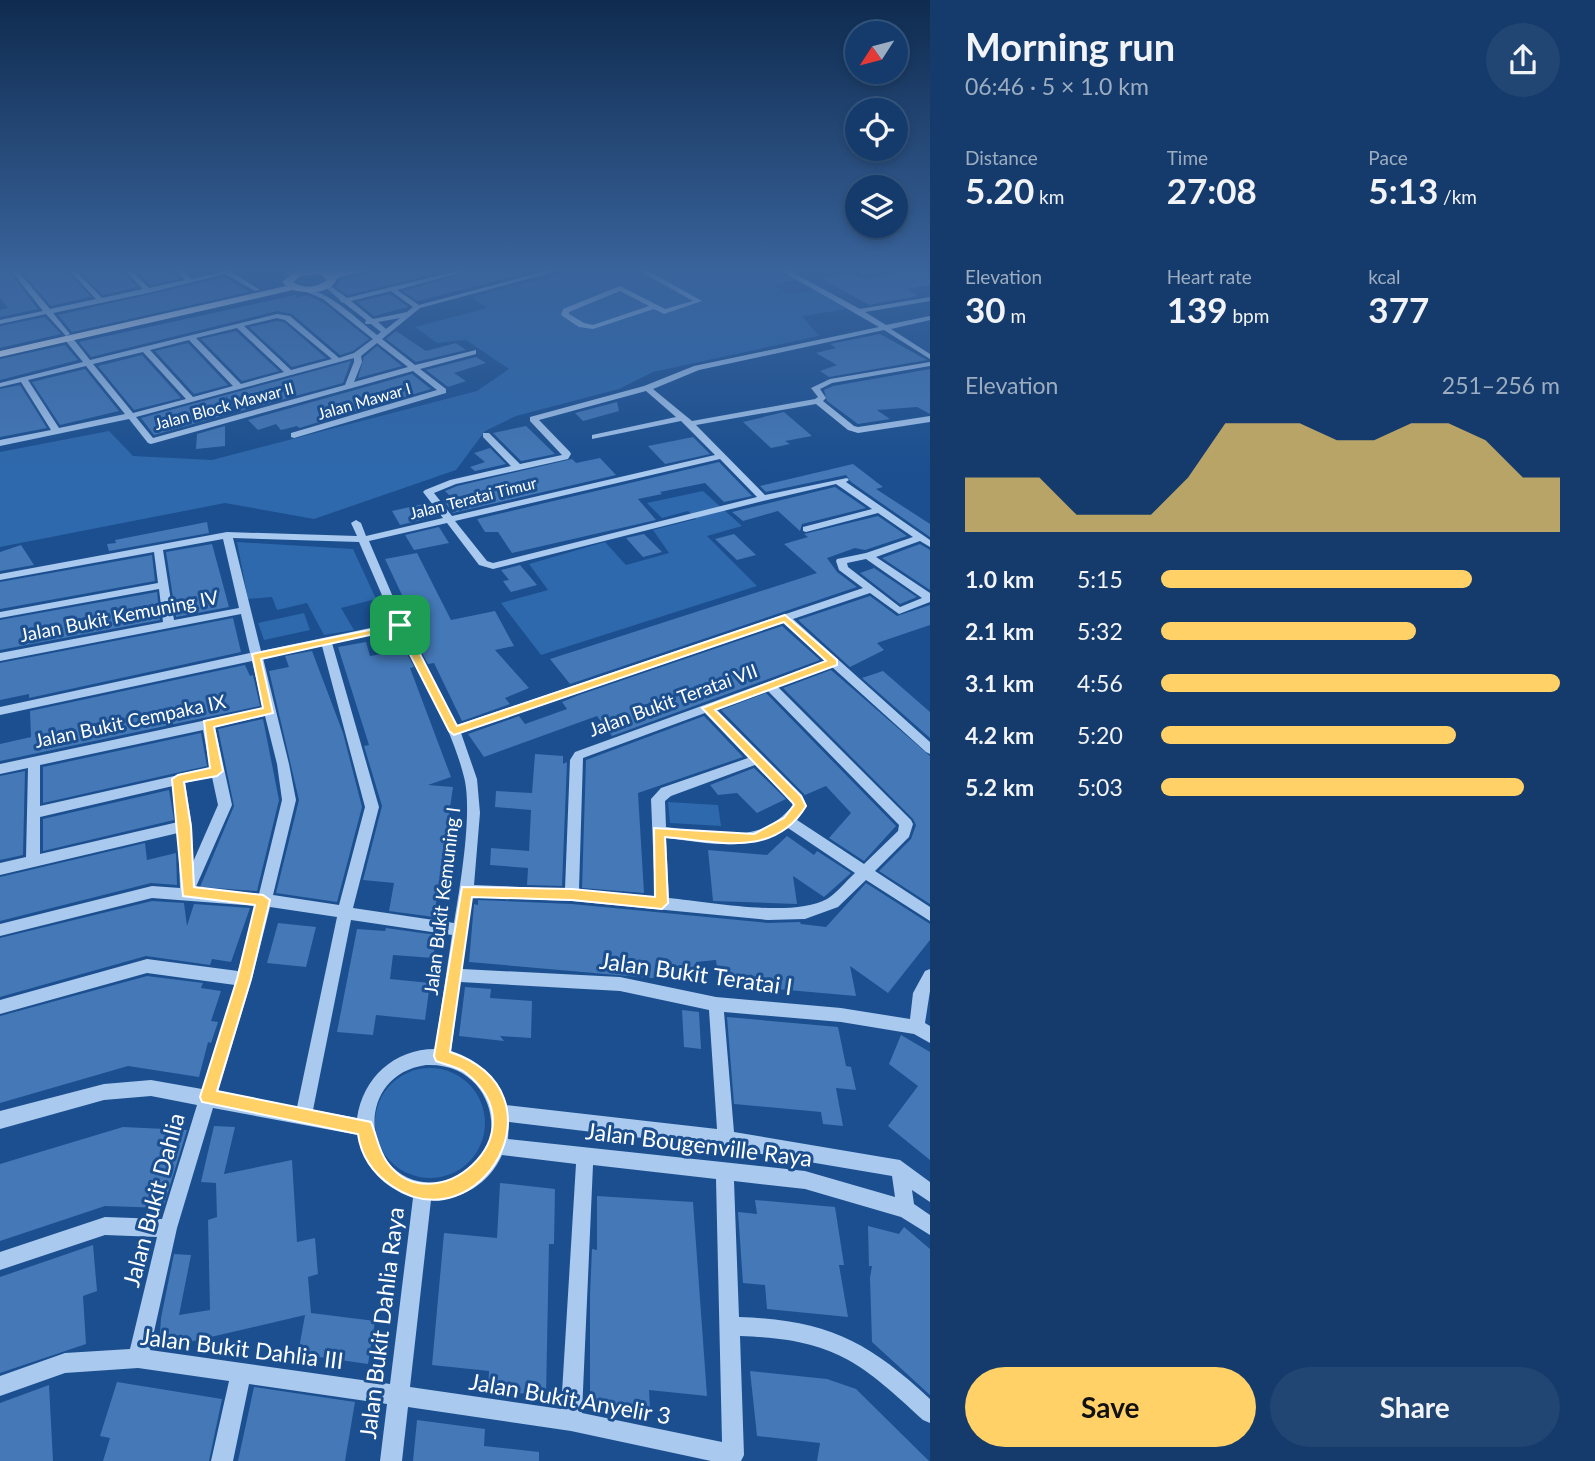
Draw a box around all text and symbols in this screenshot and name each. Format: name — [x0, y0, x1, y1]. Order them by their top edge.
north arrow — [845, 21, 908, 84]
map controls — [845, 21, 908, 238]
text: Morning run — [965, 23, 1175, 69]
button: share — [1486, 23, 1560, 97]
text: 06:46 · 5 × 1.0 km — [965, 72, 1149, 100]
button: locate — [845, 98, 908, 161]
text: Distance — [965, 146, 1038, 169]
text: Time — [1167, 146, 1208, 169]
text: Pace — [1368, 146, 1408, 169]
text: 5.20 — [965, 169, 1034, 211]
text: 27:08 — [1167, 169, 1257, 211]
text: 5:13 — [1368, 169, 1438, 211]
button: layers — [845, 175, 908, 238]
text: km — [1034, 185, 1064, 208]
text: /km — [1438, 185, 1477, 208]
text: Elevation — [965, 265, 1042, 288]
text: Heart rate — [1167, 265, 1252, 288]
text: kcal — [1368, 265, 1400, 288]
text: 30 — [965, 288, 1006, 330]
text: 139 — [1167, 288, 1228, 330]
text: 377 — [1368, 288, 1429, 330]
text: m — [1006, 304, 1026, 327]
text: bpm — [1228, 304, 1269, 327]
text: Elevation — [965, 371, 1058, 399]
text: 251–256 m — [1442, 371, 1560, 399]
street label: Jalan Block Mawar II — [152, 378, 296, 433]
street label: Jalan Mawar I — [315, 378, 413, 423]
street label: Jalan Teratai Timur — [407, 472, 539, 523]
text: 1.0 km — [965, 565, 1034, 593]
text: 5:15 — [1077, 565, 1123, 593]
street label: Jalan Bukit Kemuning IV — [18, 585, 220, 646]
pin — [370, 595, 430, 655]
icon: arrive — [381, 606, 419, 644]
text: 2.1 km — [965, 617, 1034, 645]
text: 5:32 — [1077, 617, 1123, 645]
street label: Jalan Bukit Teratai VII — [585, 658, 760, 741]
text: 3.1 km — [965, 669, 1034, 697]
text: 4:56 — [1077, 669, 1123, 697]
street label: Jalan Bukit Cempaka IX — [32, 689, 228, 752]
text: 4.2 km — [965, 721, 1034, 749]
text: 5:20 — [1077, 721, 1123, 749]
text: 5.2 km — [965, 773, 1034, 801]
text: 5:03 — [1077, 773, 1123, 801]
street label: Jalan Bukit Kemuning I — [419, 806, 464, 996]
street label: Jalan Bukit Teratai I — [598, 946, 794, 1000]
street label: Jalan Bukit Dahlia — [116, 1110, 190, 1290]
street label: Jalan Bougenville Raya — [584, 1116, 814, 1172]
street label: Jalan Bukit Dahlia Raya — [353, 1205, 409, 1440]
street label: Jalan Bukit Dahlia III — [139, 1322, 345, 1374]
street label: Jalan Bukit Anyelir 3 — [467, 1367, 673, 1430]
button: Save — [965, 1367, 1256, 1447]
button: Share — [1270, 1367, 1560, 1447]

